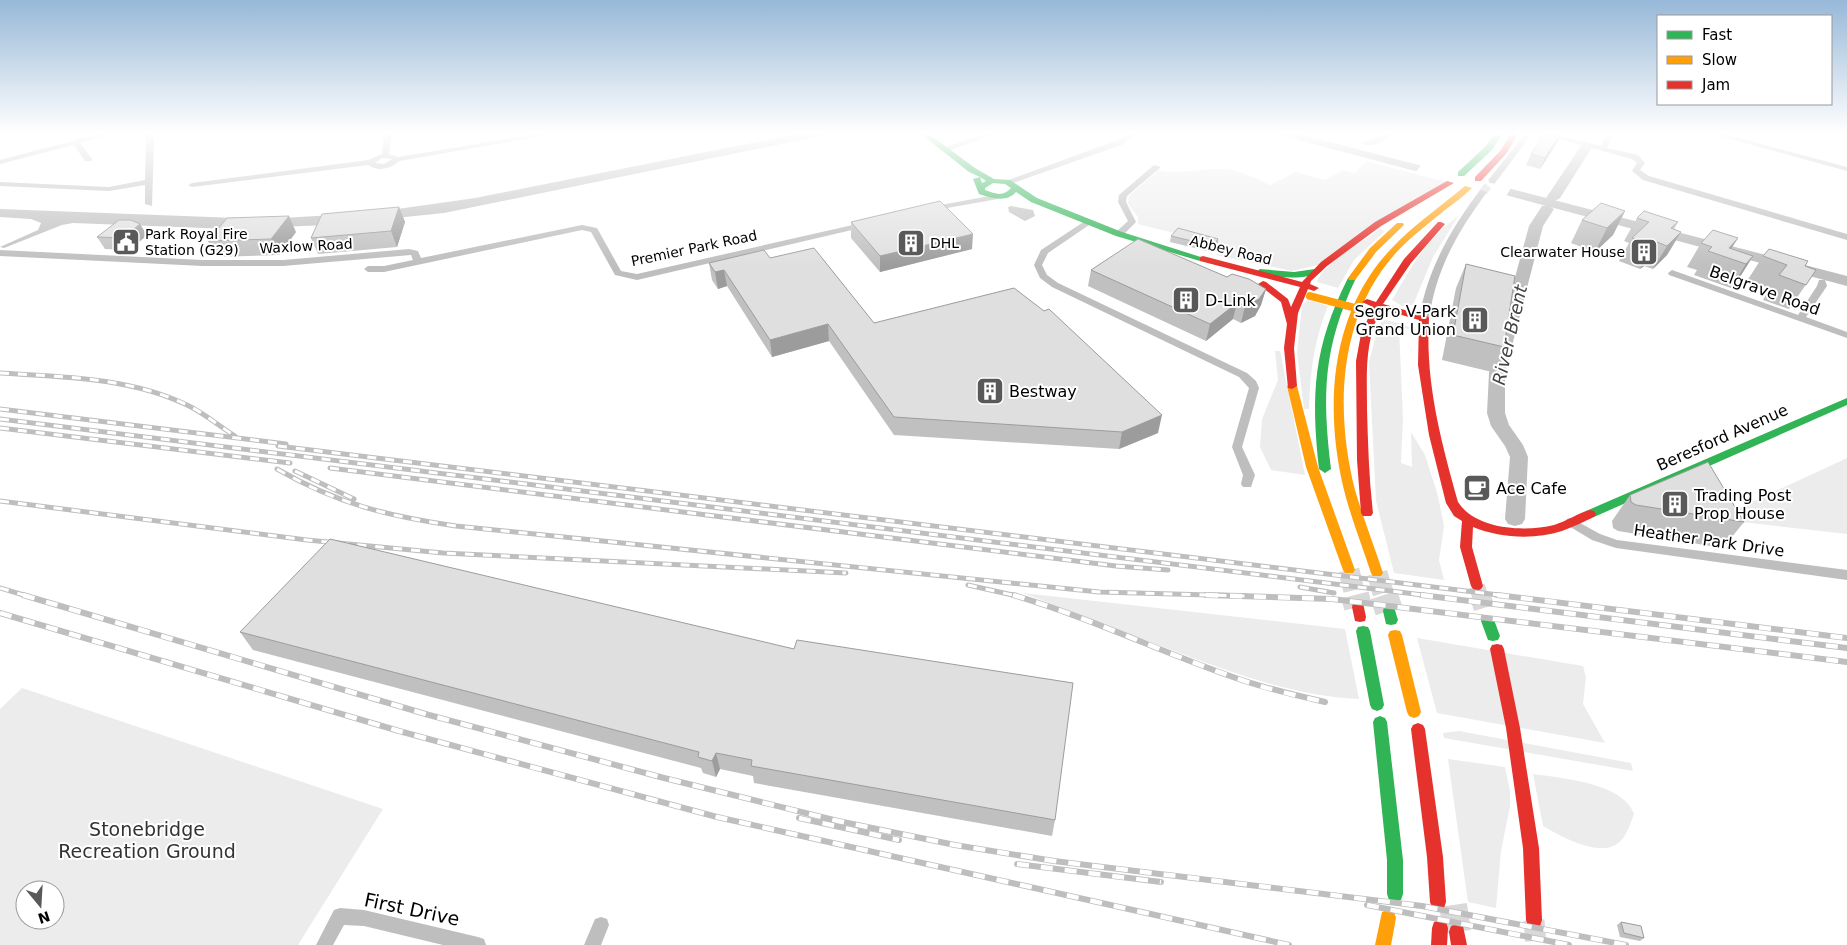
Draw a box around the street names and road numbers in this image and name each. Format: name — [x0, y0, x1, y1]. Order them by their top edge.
street label: Premier Park Road — [630, 227, 758, 269]
street label: Abbey Road — [1188, 232, 1274, 268]
street label: Waxlow Road — [259, 236, 353, 256]
street label: Belgrave Road — [1707, 262, 1823, 319]
street label: Beresford Avenue — [1654, 400, 1791, 475]
street label: Heather Park Drive — [1632, 521, 1785, 560]
street label: First Drive — [362, 888, 462, 930]

